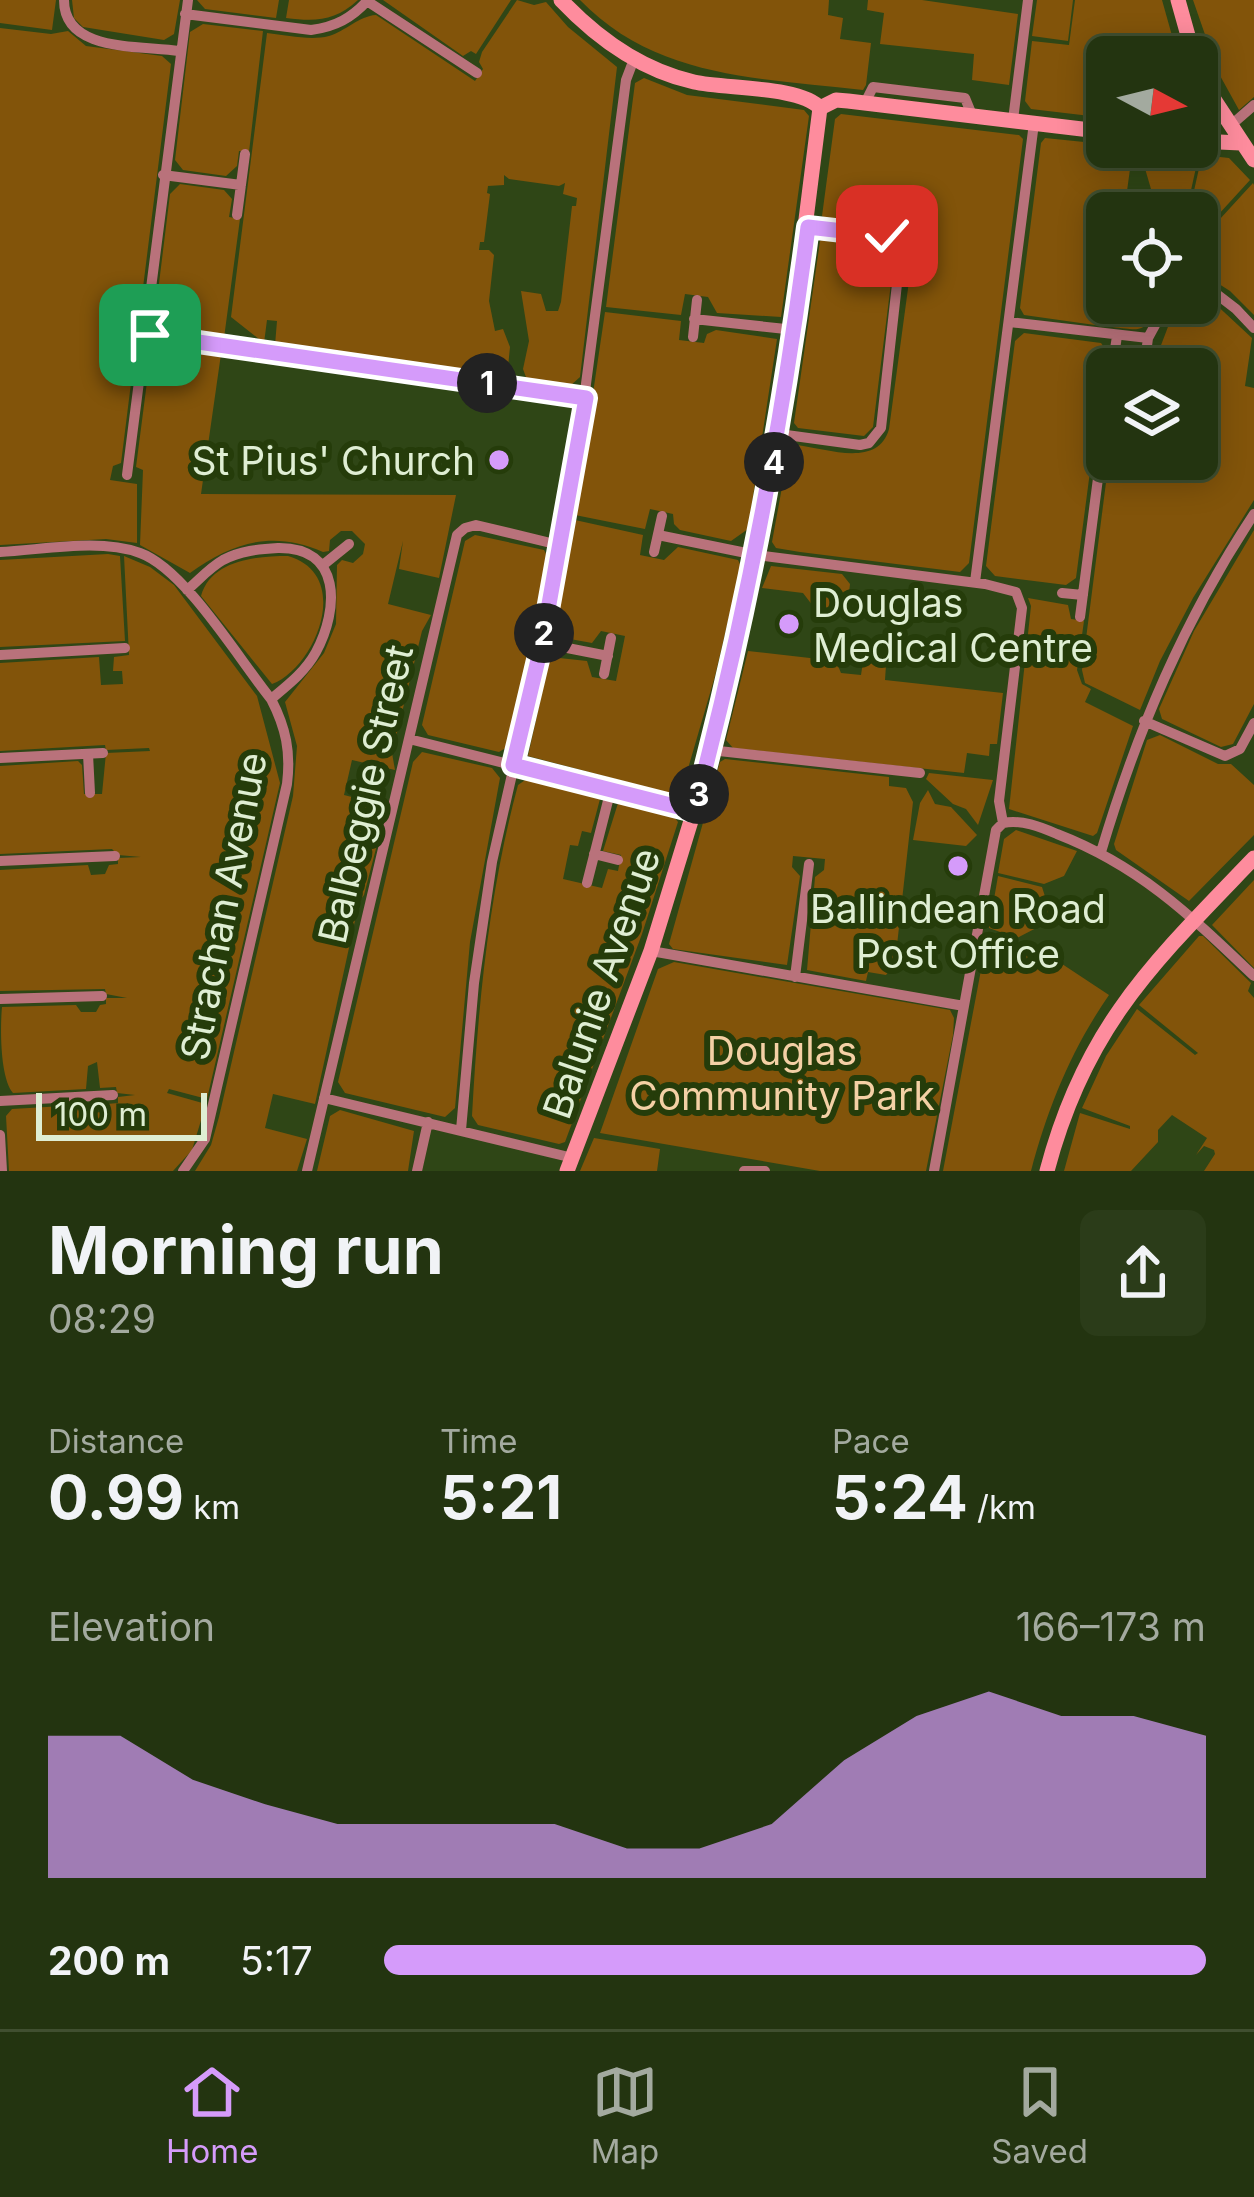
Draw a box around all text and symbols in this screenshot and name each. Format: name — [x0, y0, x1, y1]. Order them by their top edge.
north arrow — [1086, 36, 1218, 168]
map controls — [1086, 36, 1218, 480]
pin — [836, 185, 938, 287]
button: locate — [1086, 192, 1218, 324]
icon: check — [854, 203, 920, 269]
pin — [99, 284, 201, 386]
icon: arrive — [117, 302, 183, 368]
button: layers — [1086, 348, 1218, 480]
pin: 1 — [457, 353, 517, 413]
text: 1 — [480, 363, 494, 403]
pin: 4 — [744, 432, 804, 492]
place label: St Pius' Church — [192, 437, 475, 484]
text: 4 — [763, 442, 785, 482]
marker: St Pius' Church — [486, 447, 512, 473]
place label: Douglas Medical Centre — [813, 579, 1093, 671]
pin: 2 — [514, 603, 574, 663]
marker: Douglas Medical Centre — [776, 611, 802, 637]
text: 2 — [534, 613, 554, 653]
street label: Balbeggie Street — [308, 640, 422, 948]
street label: Strachan Avenue — [170, 748, 276, 1064]
pin: 3 — [669, 764, 729, 824]
text: 3 — [688, 774, 710, 814]
street label: Balunie Avenue — [533, 841, 669, 1125]
marker: Ballindean Road Post Office — [945, 853, 971, 879]
place label: Ballindean Road Post Office — [810, 885, 1106, 977]
park label: Douglas Community Park — [629, 1027, 935, 1119]
scale bar — [36, 1087, 207, 1140]
text: 100 m — [54, 1094, 147, 1134]
text: Morning run — [48, 1210, 444, 1290]
button: share — [1080, 1210, 1206, 1336]
text: 08:29 — [48, 1295, 156, 1342]
text: Distance — [48, 1421, 184, 1461]
text: Time — [440, 1421, 517, 1461]
text: Pace — [832, 1421, 910, 1461]
text: 0.99 — [48, 1461, 184, 1533]
text: 5:21 — [440, 1461, 562, 1533]
text: 5:24 — [832, 1461, 968, 1533]
text: km — [184, 1487, 240, 1527]
text: /km — [968, 1487, 1036, 1527]
text: Elevation — [48, 1603, 215, 1650]
text: 166–173 m — [1016, 1603, 1206, 1650]
text: 200 m — [48, 1937, 170, 1984]
text: 5:17 — [240, 1937, 313, 1984]
tab: Home — [166, 2059, 259, 2171]
tab: Map — [591, 2059, 659, 2171]
tab: Saved — [991, 2059, 1088, 2171]

